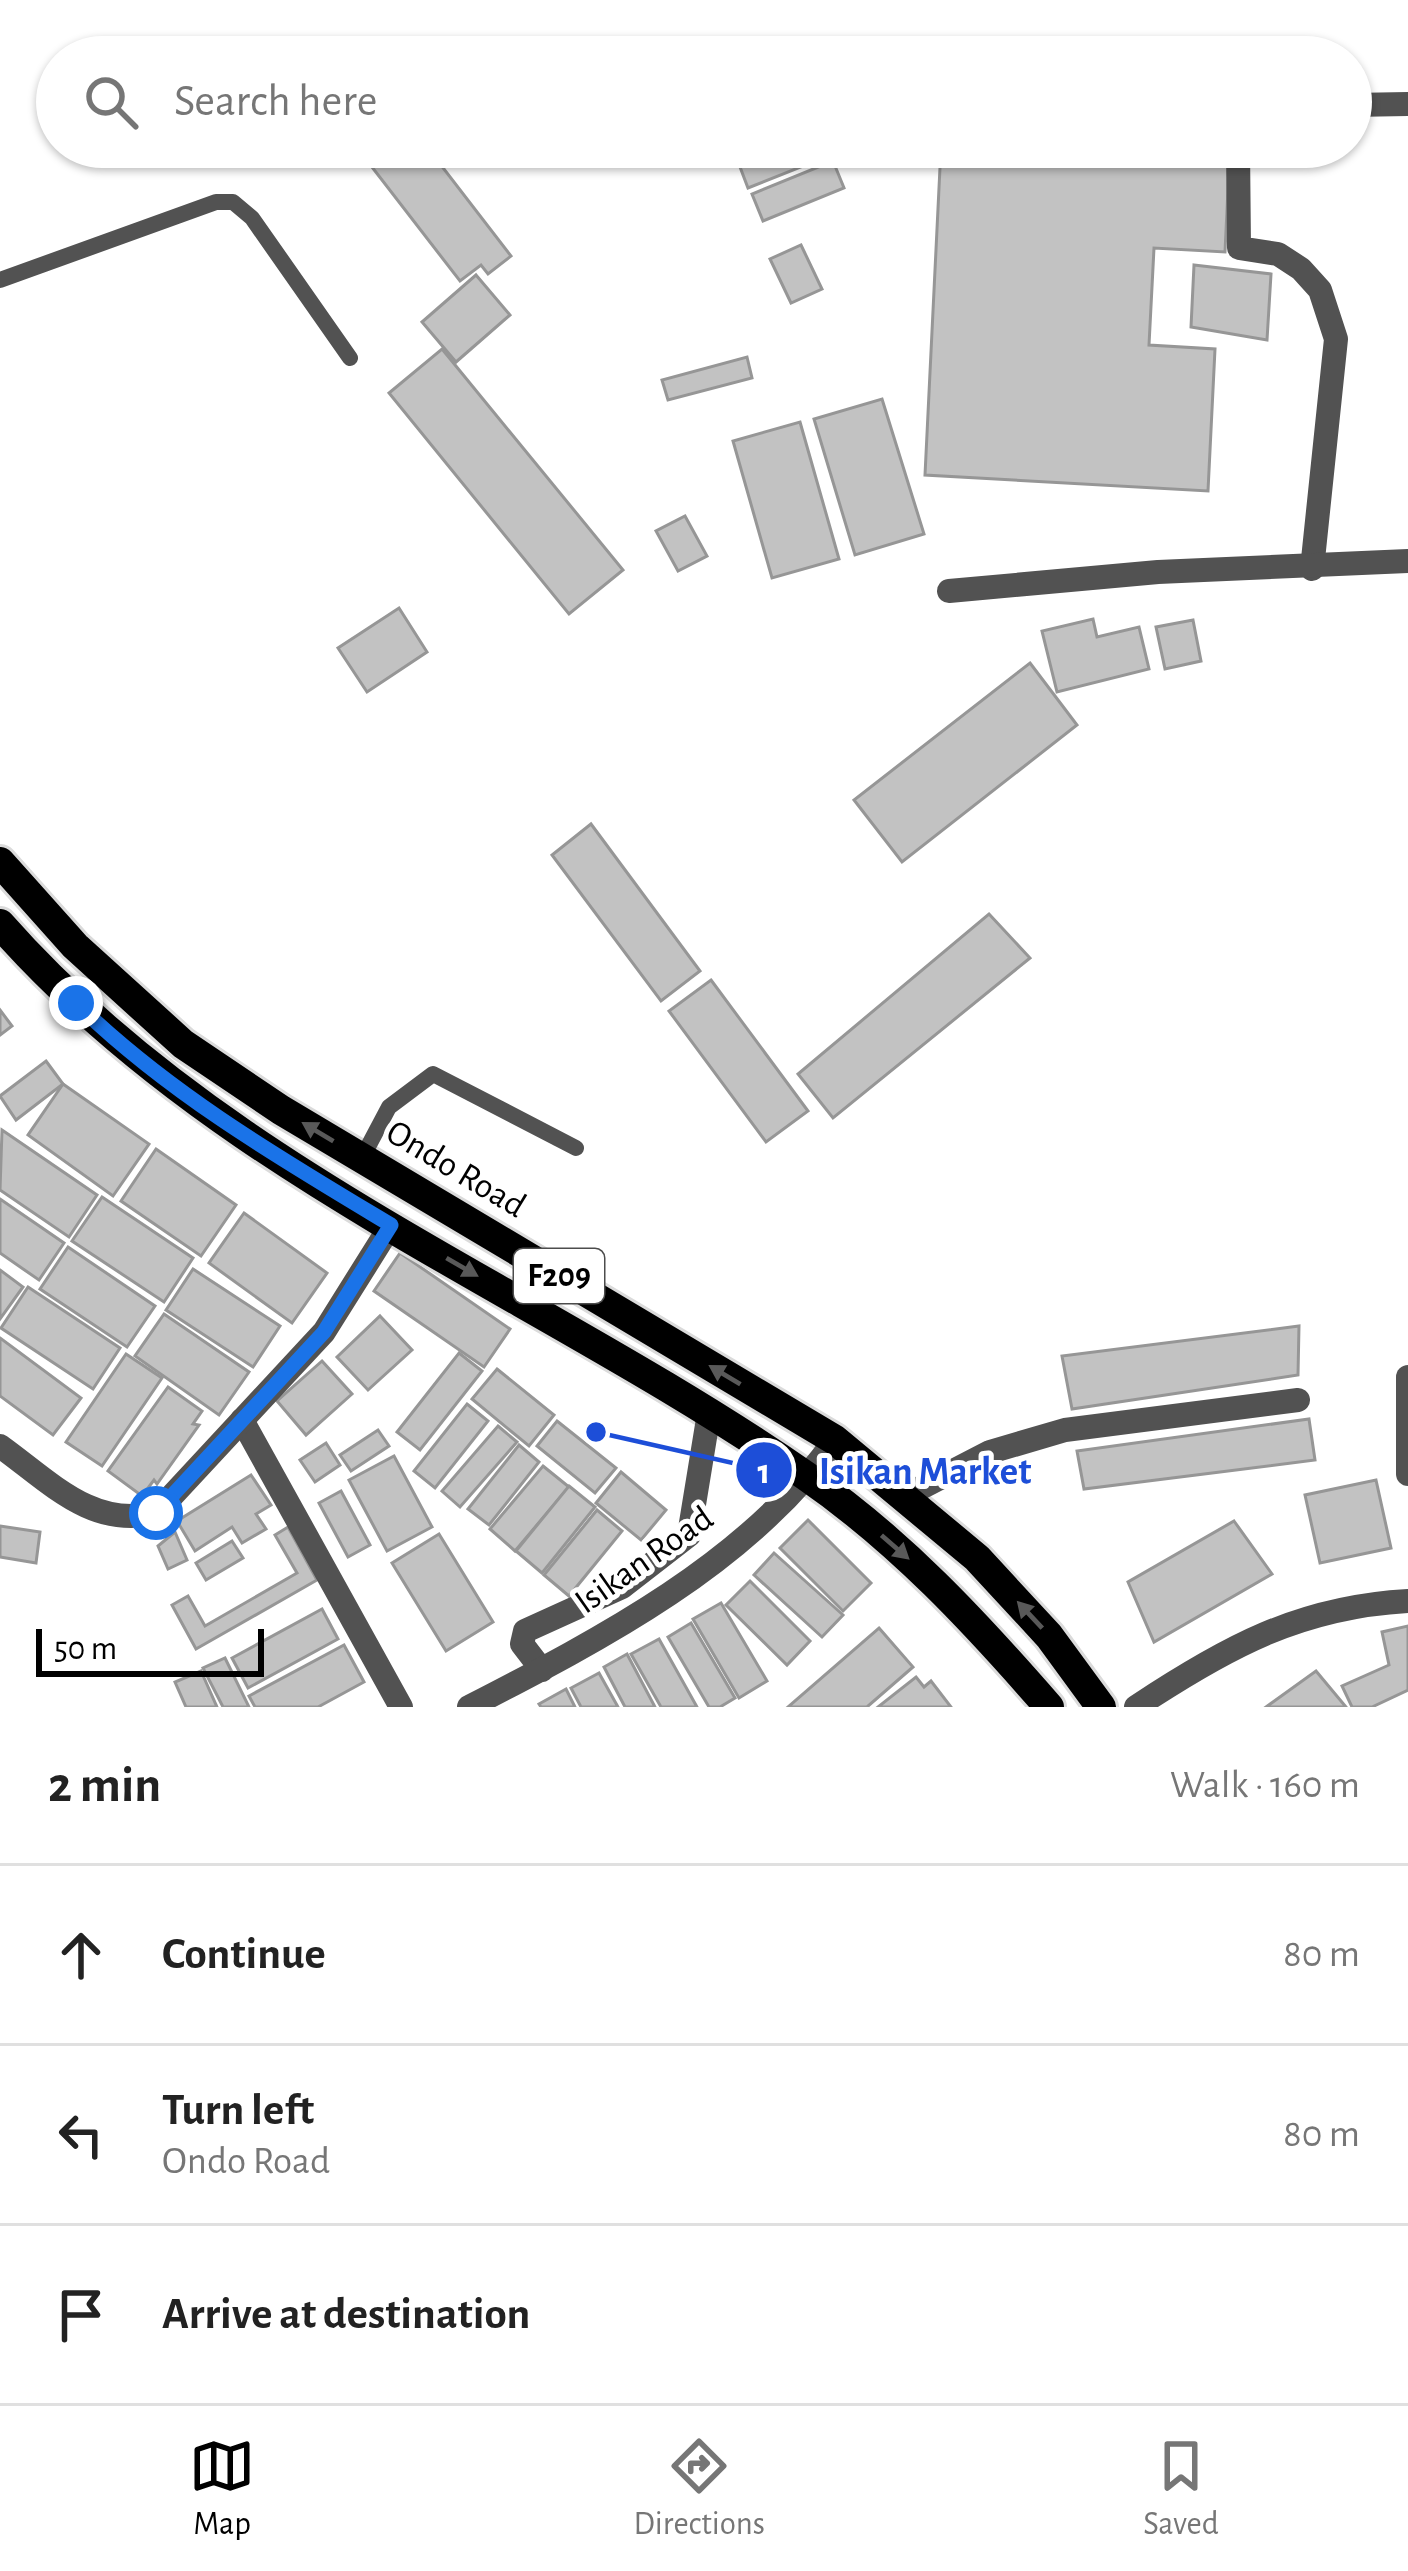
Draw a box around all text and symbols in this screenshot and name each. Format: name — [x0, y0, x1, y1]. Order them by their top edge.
search box — [36, 36, 1372, 168]
icon: search — [78, 69, 144, 135]
text: Search here — [174, 79, 377, 124]
route end — [49, 976, 103, 1030]
street label: Ondo Road — [380, 1114, 532, 1224]
one-way arrow — [301, 1122, 335, 1143]
road number: F209 — [514, 1249, 604, 1303]
one-way arrow — [445, 1256, 479, 1277]
one-way arrow — [708, 1365, 742, 1386]
callout: Isikan Market — [734, 1433, 1055, 1508]
text: Isikan Market — [819, 1453, 1031, 1492]
text: 1 — [758, 1454, 770, 1490]
route start — [129, 1486, 183, 1540]
street label: Isikan Road — [569, 1500, 719, 1620]
one-way arrow — [880, 1533, 910, 1559]
one-way arrow — [1016, 1600, 1044, 1629]
scale bar — [36, 1623, 264, 1676]
text: 50 m — [54, 1633, 117, 1666]
text: 2 min — [48, 1760, 161, 1811]
text: Walk · 160 m — [1170, 1766, 1360, 1805]
icon: ahead — [48, 1922, 114, 1988]
text: Continue — [162, 1932, 326, 1977]
text: 80 m — [1283, 1935, 1360, 1974]
text: Turn left — [162, 2088, 314, 2133]
icon: left — [48, 2102, 114, 2168]
text: 80 m — [1283, 2115, 1360, 2154]
text: Ondo Road — [162, 2142, 330, 2181]
icon: arrive — [48, 2282, 114, 2348]
text: Arrive at destination — [162, 2292, 530, 2337]
tab: Map — [189, 2433, 255, 2545]
tab: Directions — [633, 2433, 765, 2545]
tab: Saved — [1143, 2433, 1219, 2545]

